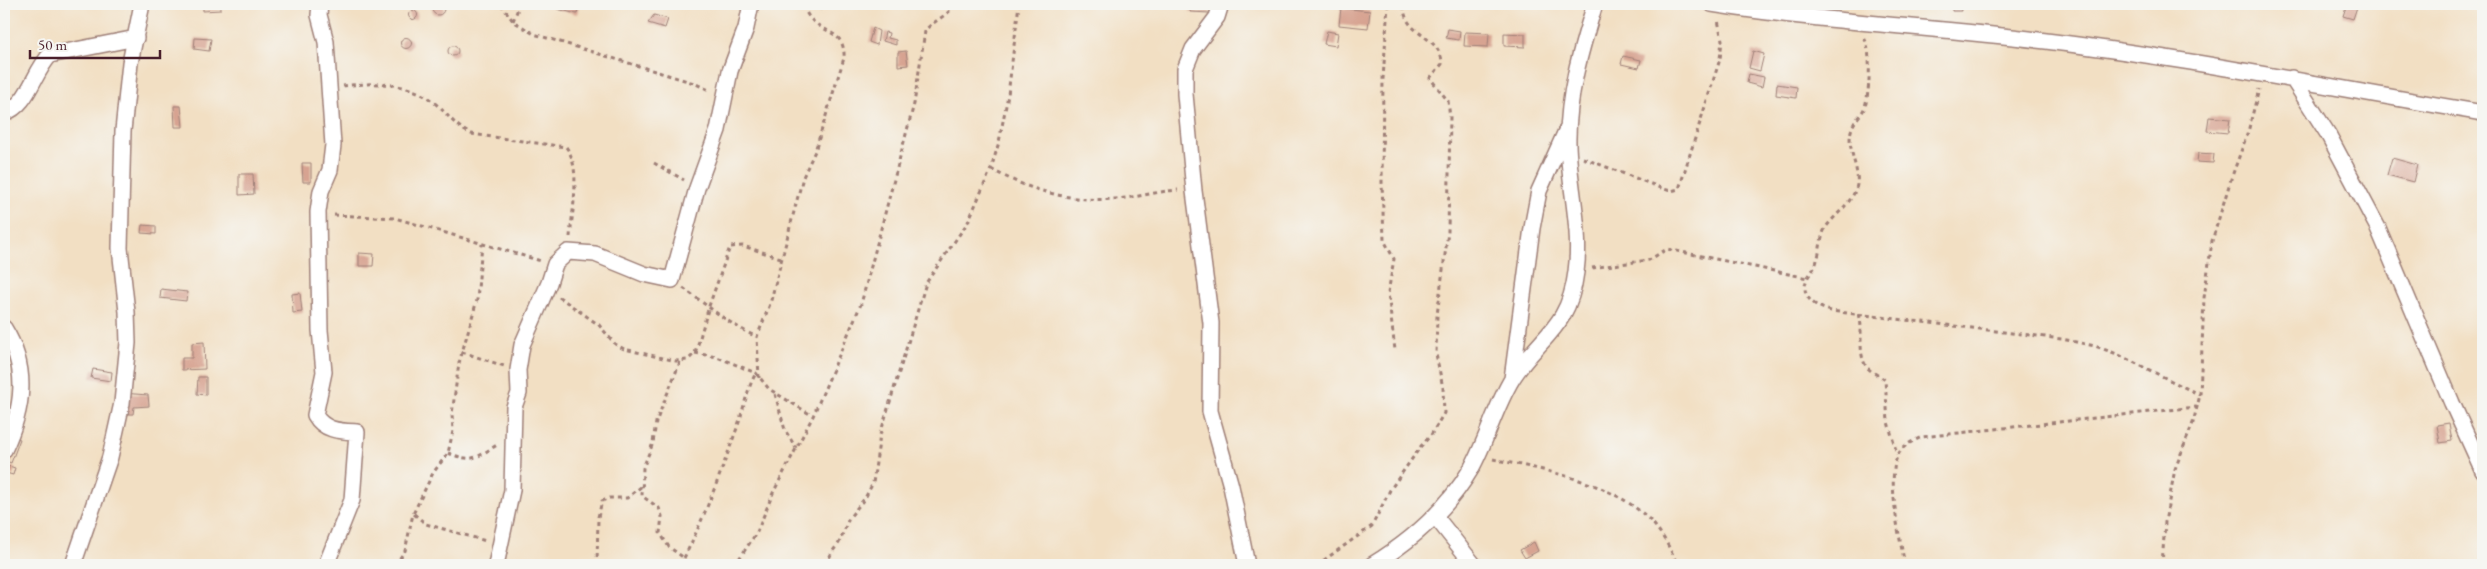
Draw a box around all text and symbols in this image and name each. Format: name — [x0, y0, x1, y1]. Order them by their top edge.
scale bar — [30, 28, 160, 60]
text: 50 m — [38, 35, 67, 54]

